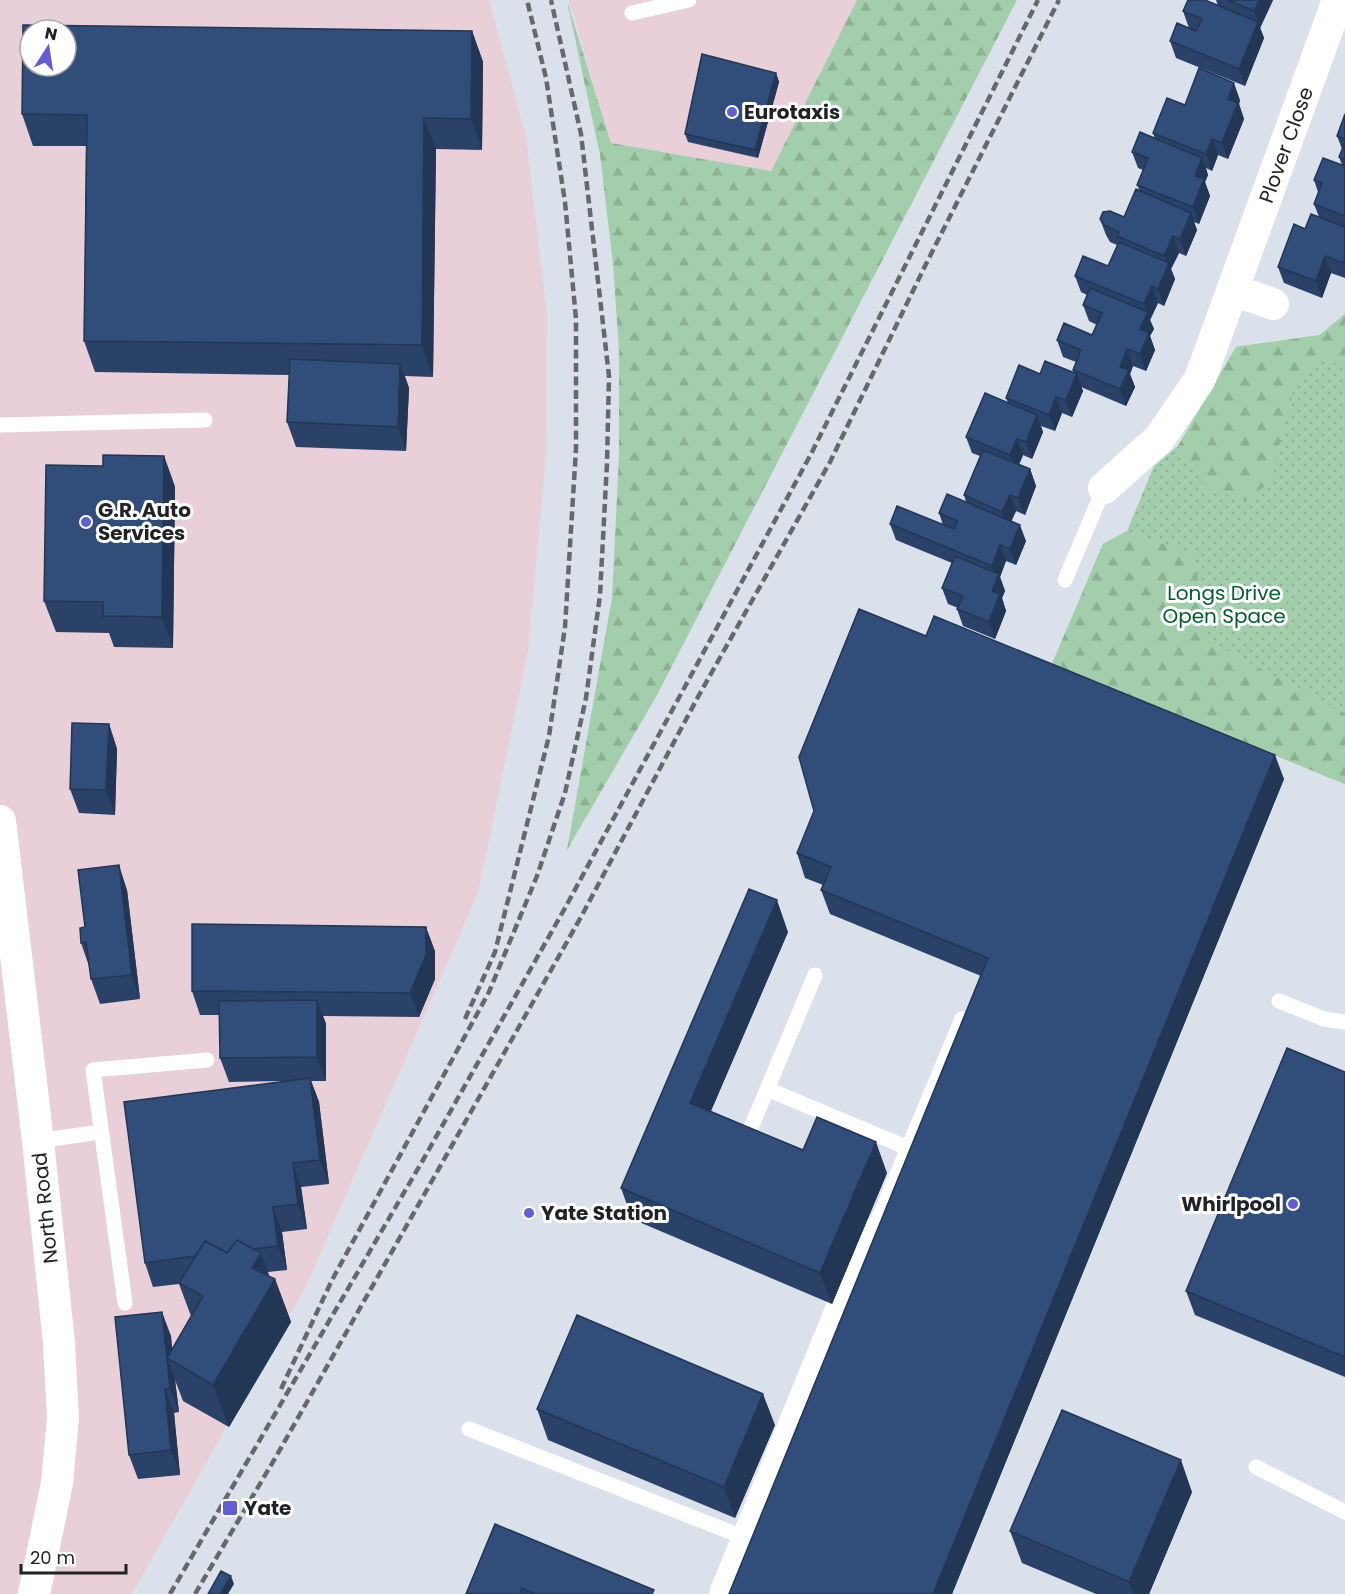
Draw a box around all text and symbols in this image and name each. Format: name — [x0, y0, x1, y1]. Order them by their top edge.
north arrow — [18, 18, 78, 78]
text: N — [43, 21, 59, 46]
street label: Plover Close — [1252, 83, 1320, 207]
place label: Eurotaxis — [744, 98, 840, 126]
marker: Eurotaxis — [725, 105, 739, 119]
place label: G.R. Auto Services — [98, 496, 191, 547]
marker: G.R. Auto Services — [79, 515, 93, 529]
park label: Longs Drive Open Space — [1162, 579, 1286, 630]
street label: North Road — [25, 1151, 65, 1265]
place label: Whirlpool — [1181, 1190, 1281, 1218]
marker: Whirlpool — [1286, 1197, 1300, 1211]
place label: Yate Station — [541, 1199, 667, 1227]
marker: Yate Station — [522, 1206, 536, 1220]
place label: Yate — [244, 1494, 291, 1522]
marker: Yate — [221, 1499, 239, 1517]
scale bar — [21, 1537, 126, 1575]
text: 20 m — [30, 1545, 75, 1570]

